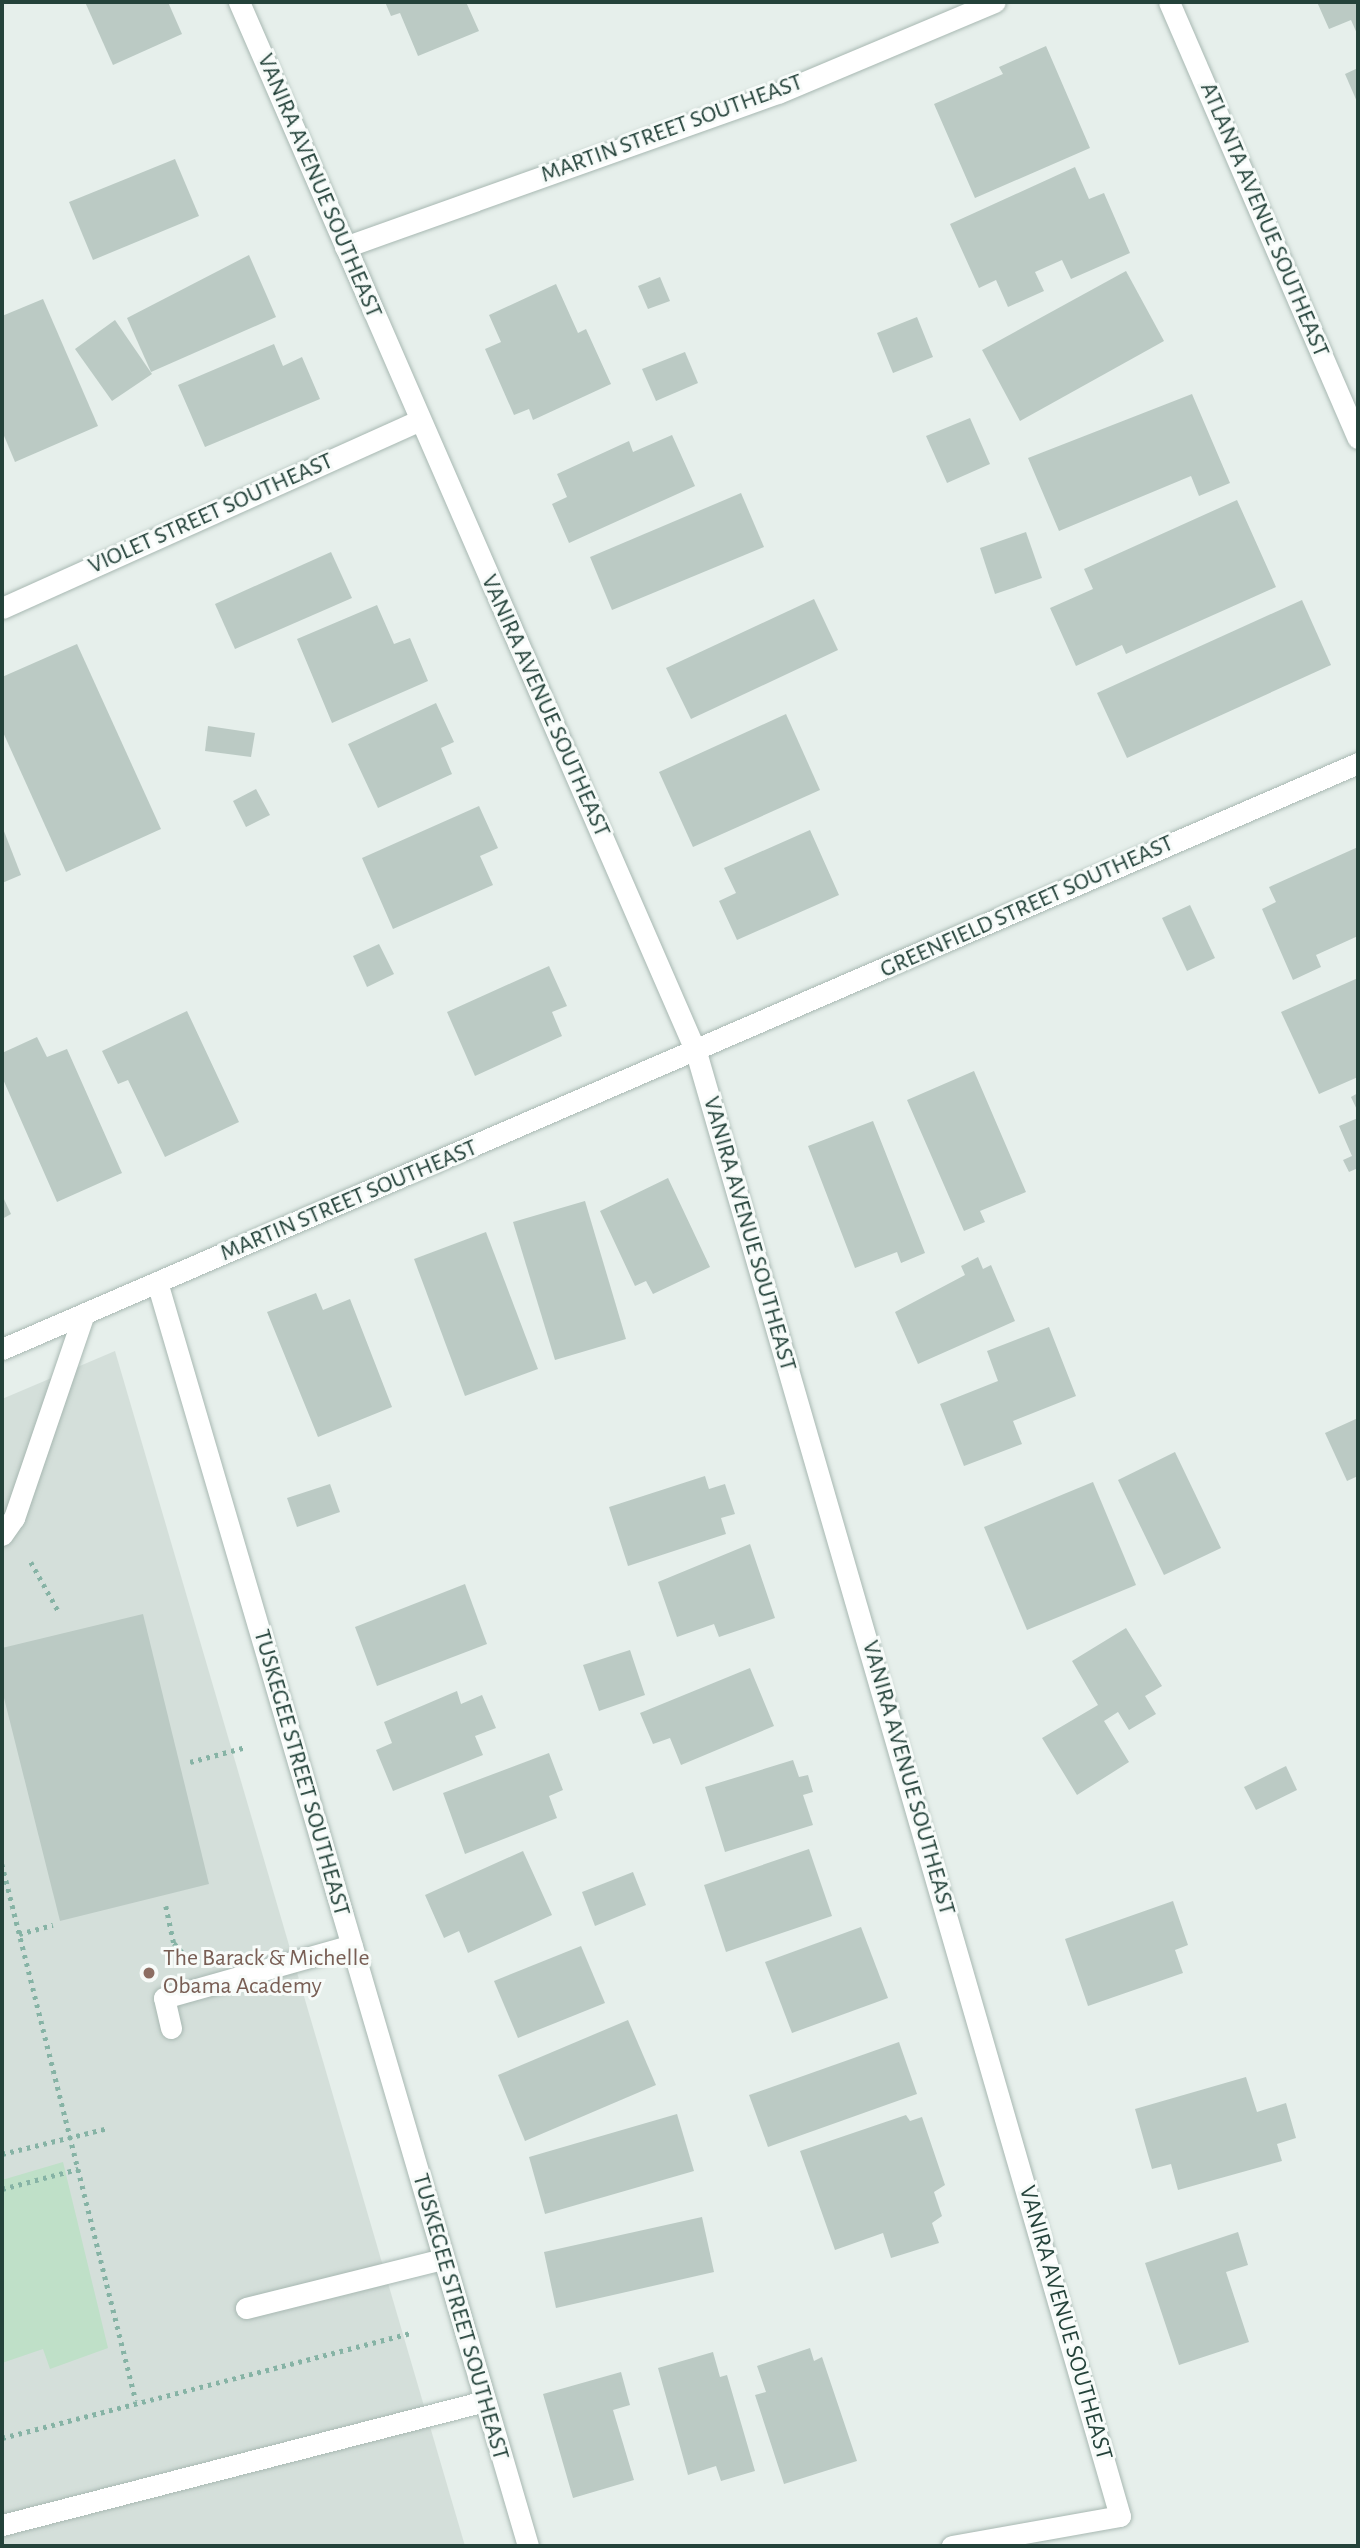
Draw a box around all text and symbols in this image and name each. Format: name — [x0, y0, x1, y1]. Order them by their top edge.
street label: VANIRA AVENUE SOUTHEAST — [250, 50, 388, 322]
street label: MARTIN STREET SOUTHEAST — [537, 68, 807, 190]
street label: ATLANTA AVENUE SOUTHEAST — [1193, 78, 1335, 362]
street label: VIOLET STREET SOUTHEAST — [84, 447, 338, 581]
street label: VANIRA AVENUE SOUTHEAST — [474, 570, 616, 842]
street label: GREENFIELD STREET SOUTHEAST — [876, 829, 1178, 985]
street label: VANIRA AVENUE SOUTHEAST — [696, 1093, 802, 1375]
street label: MARTIN STREET SOUTHEAST — [216, 1134, 482, 1268]
street label: TUSKEGEE STREET SOUTHEAST — [246, 1626, 356, 1920]
street label: VANIRA AVENUE SOUTHEAST — [855, 1637, 961, 1919]
place label: The Barack & Michelle Obama Academy — [163, 1945, 370, 2001]
marker: The Barack & Michelle Obama Academy — [141, 1965, 157, 1981]
street label: TUSKEGEE STREET SOUTHEAST — [405, 2170, 515, 2464]
street label: VANIRA AVENUE SOUTHEAST — [1012, 2182, 1118, 2464]

